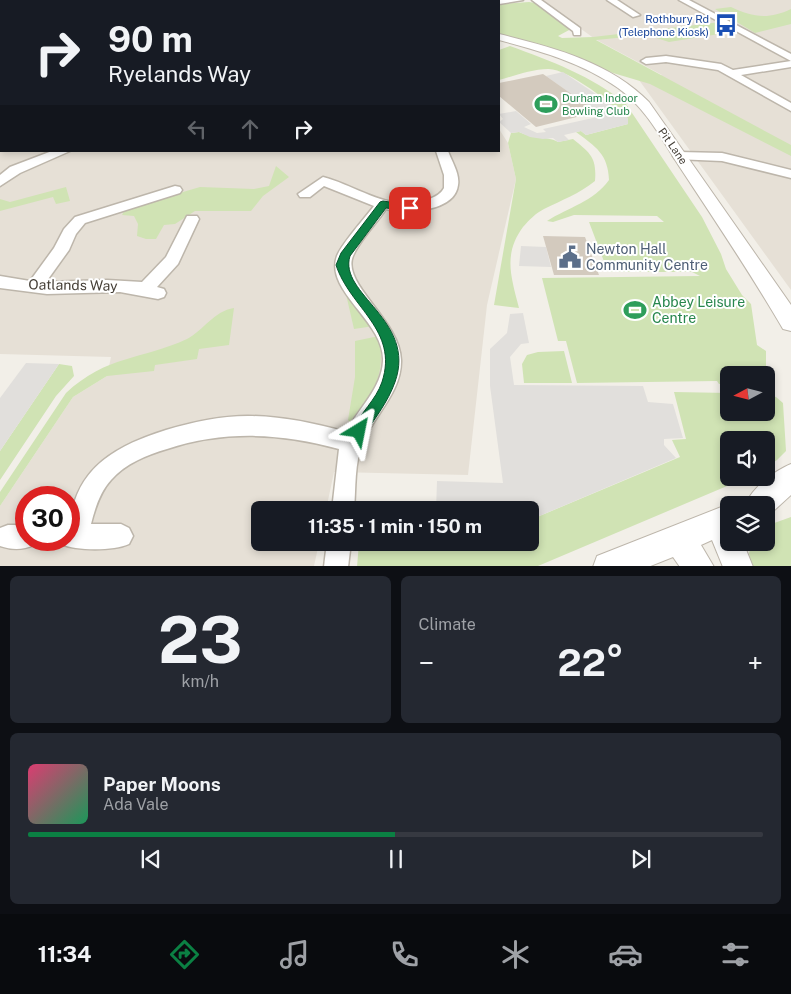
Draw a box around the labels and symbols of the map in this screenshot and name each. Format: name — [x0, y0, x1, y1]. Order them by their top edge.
bus stop icon: Rothbury Rd (Telephone Kiosk) — [713, 12, 739, 38]
place label: Rothbury Rd (Telephone Kiosk) — [619, 13, 709, 38]
sports icon: Durham Indoor Bowling Club — [533, 91, 559, 117]
place label: Durham Indoor Bowling Club — [562, 92, 638, 117]
street label: Pit Lane — [656, 126, 690, 166]
pin — [389, 187, 431, 229]
place label: Newton Hall Community Centre — [586, 241, 708, 273]
public building icon: Newton Hall Community Centre — [557, 244, 583, 270]
street label: Oatlands Way — [28, 276, 118, 294]
place label: Abbey Leisure Centre — [652, 294, 745, 326]
sports icon: Abbey Leisure Centre — [622, 297, 648, 323]
north arrow — [720, 366, 775, 421]
position arrow — [332, 404, 384, 456]
speed limit sign: 30 — [15, 486, 80, 551]

